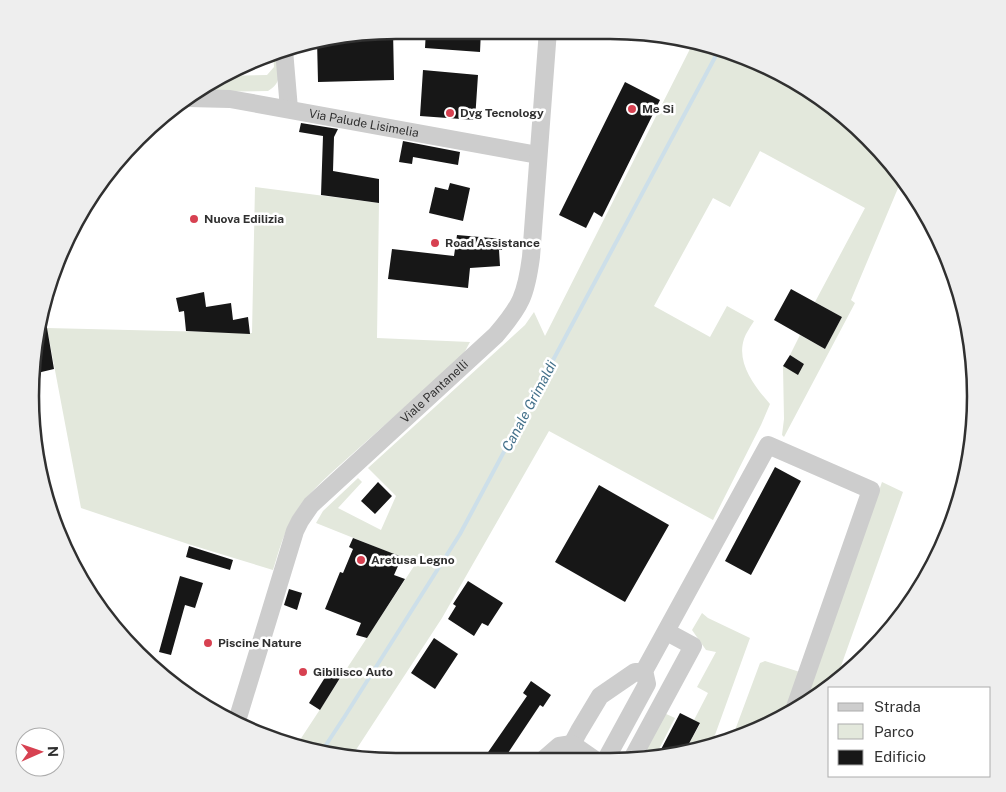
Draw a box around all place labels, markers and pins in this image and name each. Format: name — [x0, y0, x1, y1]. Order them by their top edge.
place label: Me Si — [642, 102, 674, 116]
marker: Me Si — [626, 103, 638, 115]
place label: Dvg Tecnology — [460, 106, 544, 120]
marker: Dvg Tecnology — [444, 107, 456, 119]
place label: Nuova Edilizia — [204, 212, 284, 226]
marker: Nuova Edilizia — [188, 213, 200, 225]
place label: Road Assistance — [445, 236, 540, 250]
marker: Road Assistance — [429, 237, 441, 249]
place label: Aretusa Legno — [371, 553, 455, 567]
marker: Aretusa Legno — [355, 554, 367, 566]
place label: Piscine Nature — [218, 636, 302, 650]
marker: Piscine Nature — [202, 637, 214, 649]
place label: Gibilisco Auto — [313, 665, 393, 679]
marker: Gibilisco Auto — [297, 666, 309, 678]

